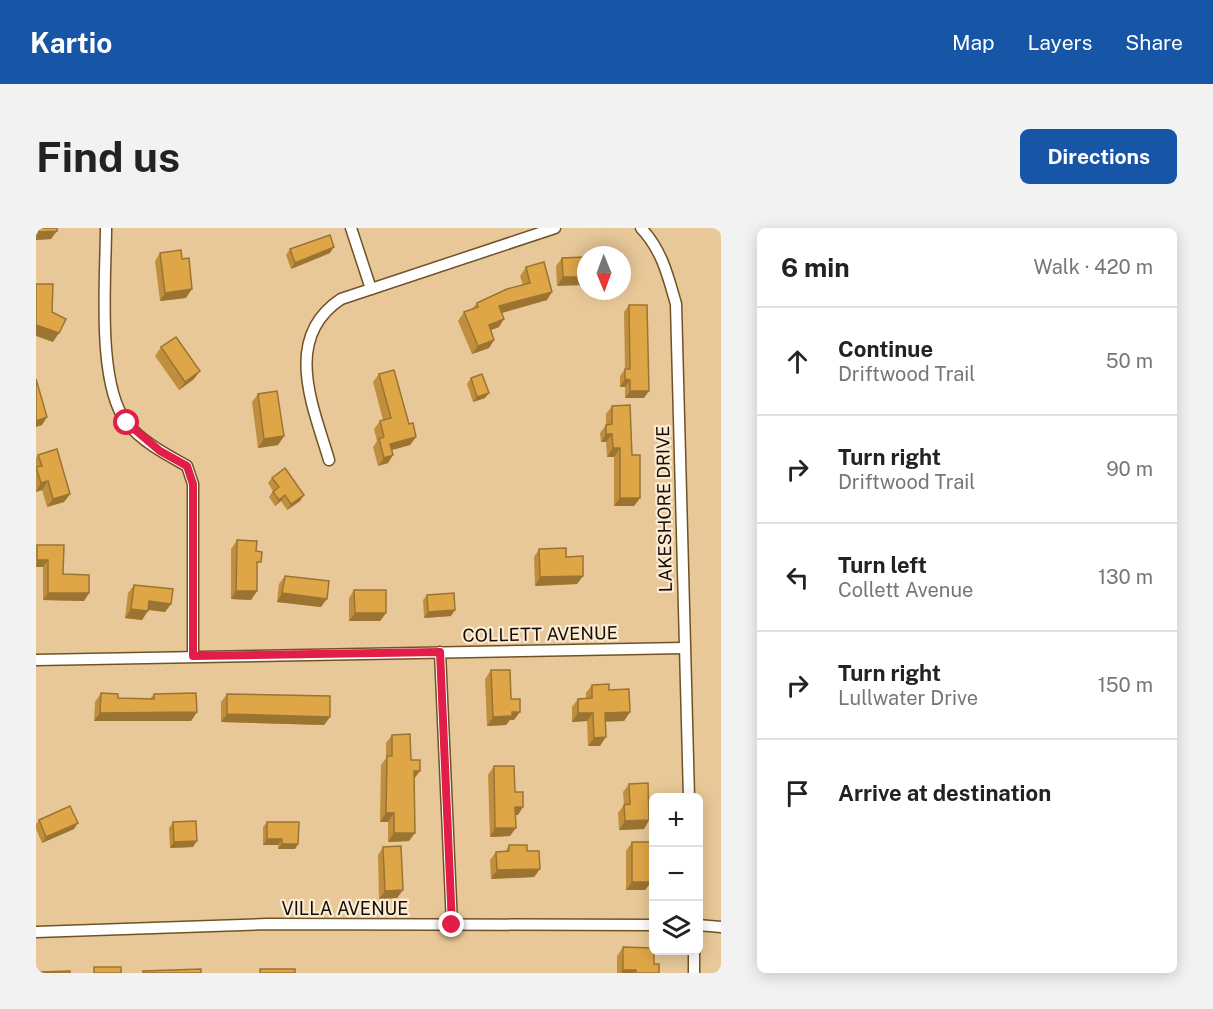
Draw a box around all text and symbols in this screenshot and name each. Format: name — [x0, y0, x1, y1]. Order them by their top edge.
text: Kartio — [30, 26, 112, 59]
text: Map — [952, 30, 995, 55]
text: Layers — [1028, 30, 1092, 55]
text: Share — [1125, 30, 1183, 55]
button: Directions — [1020, 129, 1177, 184]
text: Find us — [36, 132, 180, 181]
north arrow — [577, 246, 631, 300]
text: 6 min — [781, 252, 850, 283]
text: Walk · 420 m — [1033, 255, 1153, 279]
text: Continue — [838, 336, 933, 362]
icon: ahead — [781, 345, 814, 378]
text: 50 m — [1106, 349, 1153, 373]
text: Driftwood Trail — [838, 362, 975, 386]
route start — [113, 409, 139, 435]
street label: LAKESHORE DRIVE — [652, 425, 676, 593]
text: Turn right — [838, 444, 941, 470]
icon: right — [781, 453, 814, 486]
text: 90 m — [1106, 457, 1153, 481]
text: Driftwood Trail — [838, 470, 975, 494]
text: Turn left — [838, 552, 927, 578]
icon: left — [781, 561, 814, 594]
text: 130 m — [1098, 565, 1153, 589]
text: Collett Avenue — [838, 578, 973, 602]
street label: COLLETT AVENUE — [462, 622, 618, 646]
text: Turn right — [838, 660, 941, 686]
icon: right — [781, 669, 814, 702]
text: 150 m — [1098, 673, 1153, 697]
text: Lullwater Drive — [838, 686, 978, 710]
icon: arrive — [781, 777, 814, 810]
text: Arrive at destination — [838, 780, 1051, 806]
map controls — [649, 793, 703, 955]
button: + — [649, 793, 703, 847]
button: − — [649, 847, 703, 901]
street label: VILLA AVENUE — [282, 898, 408, 919]
button: layers — [649, 901, 703, 955]
route end — [438, 911, 464, 937]

